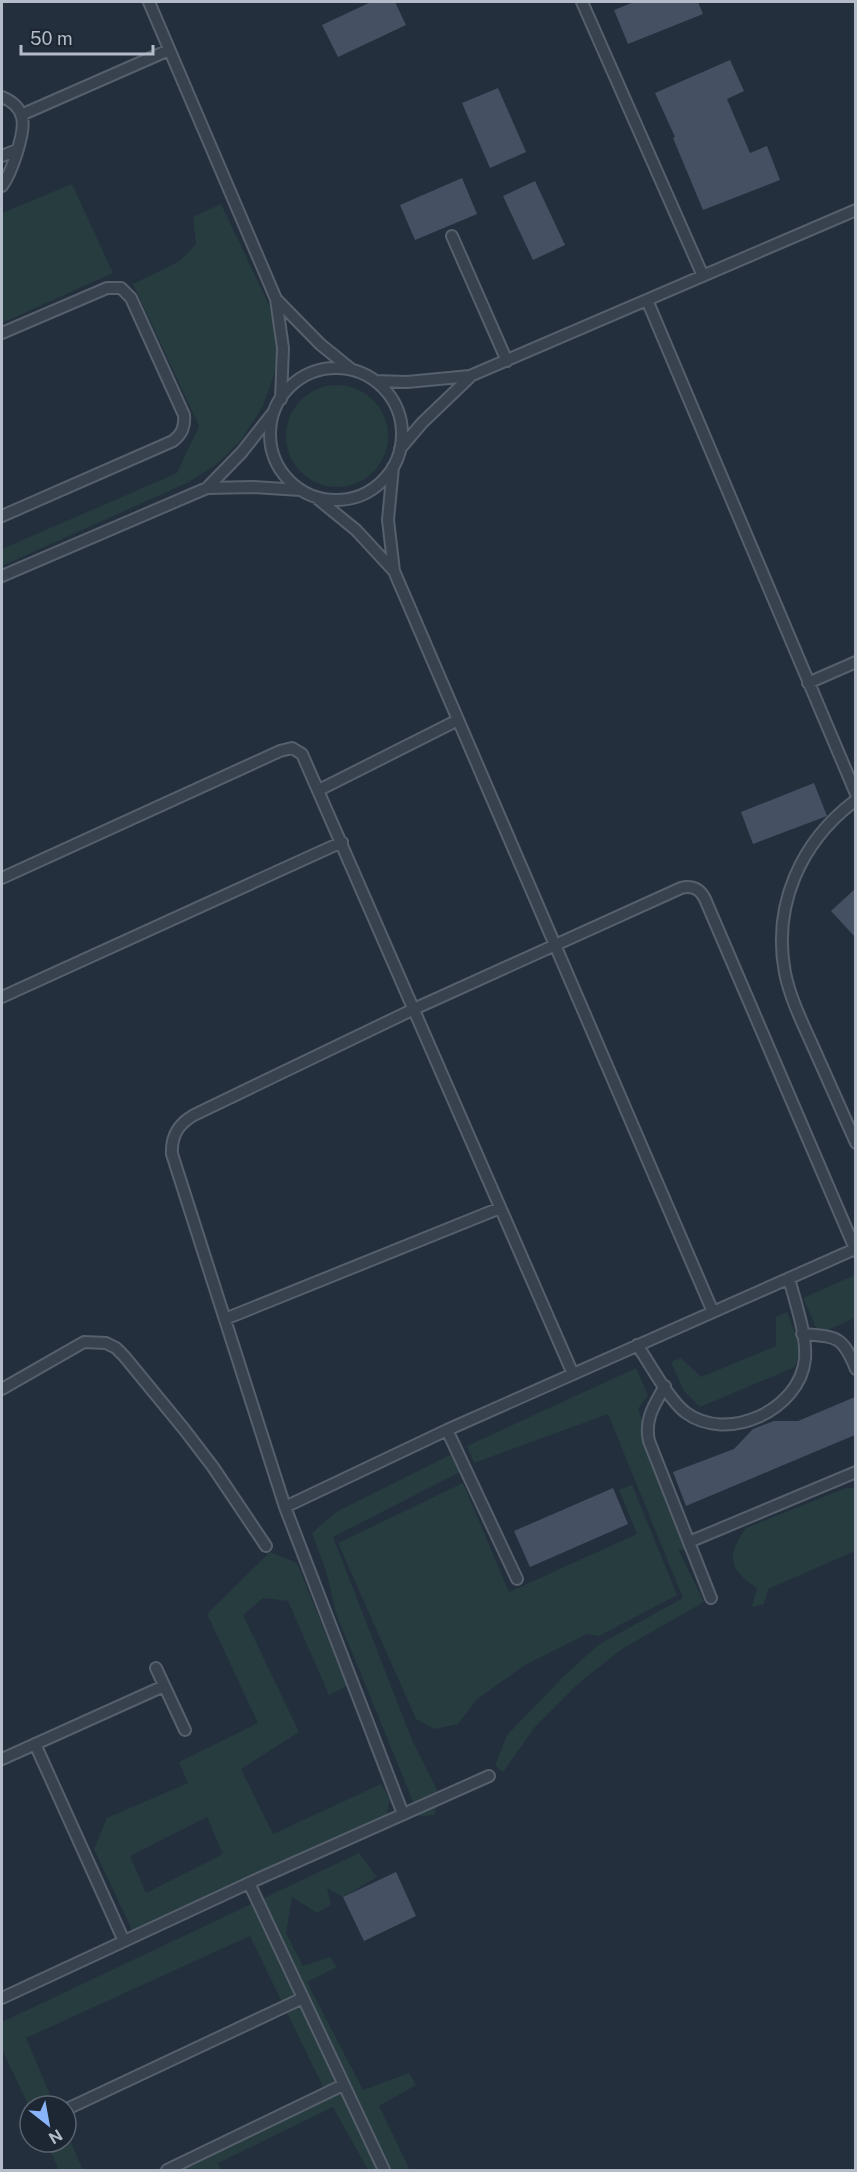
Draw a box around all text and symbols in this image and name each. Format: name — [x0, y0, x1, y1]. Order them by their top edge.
scale bar — [21, 18, 153, 56]
text: 50 m — [30, 28, 73, 49]
north arrow — [18, 2094, 78, 2154]
text: N — [45, 2125, 66, 2148]

